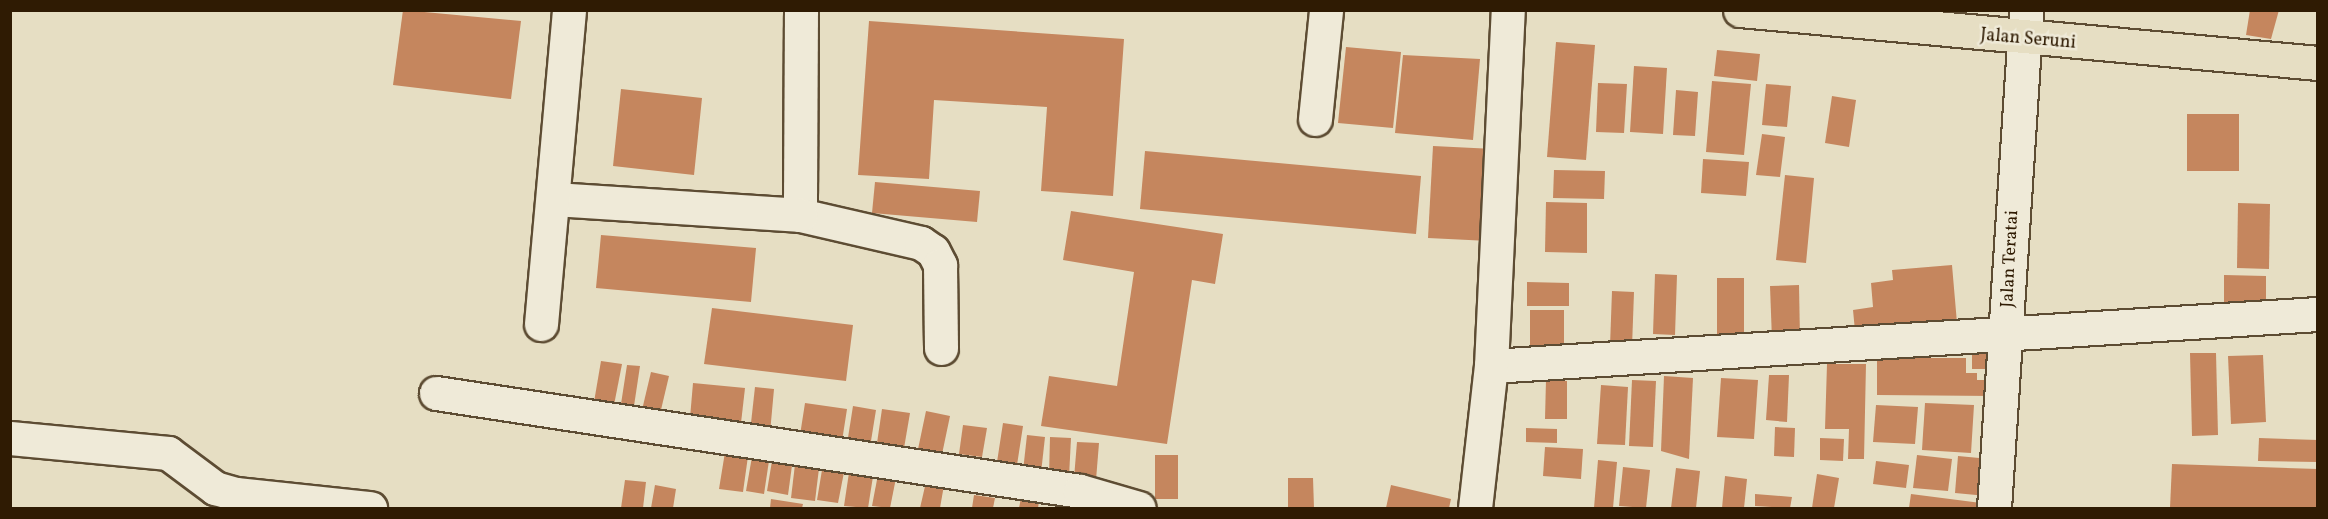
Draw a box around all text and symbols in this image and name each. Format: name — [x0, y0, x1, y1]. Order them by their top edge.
street label: Jalan Seruni — [1979, 25, 2077, 55]
street label: Jalan Teratai — [1998, 209, 2024, 309]

